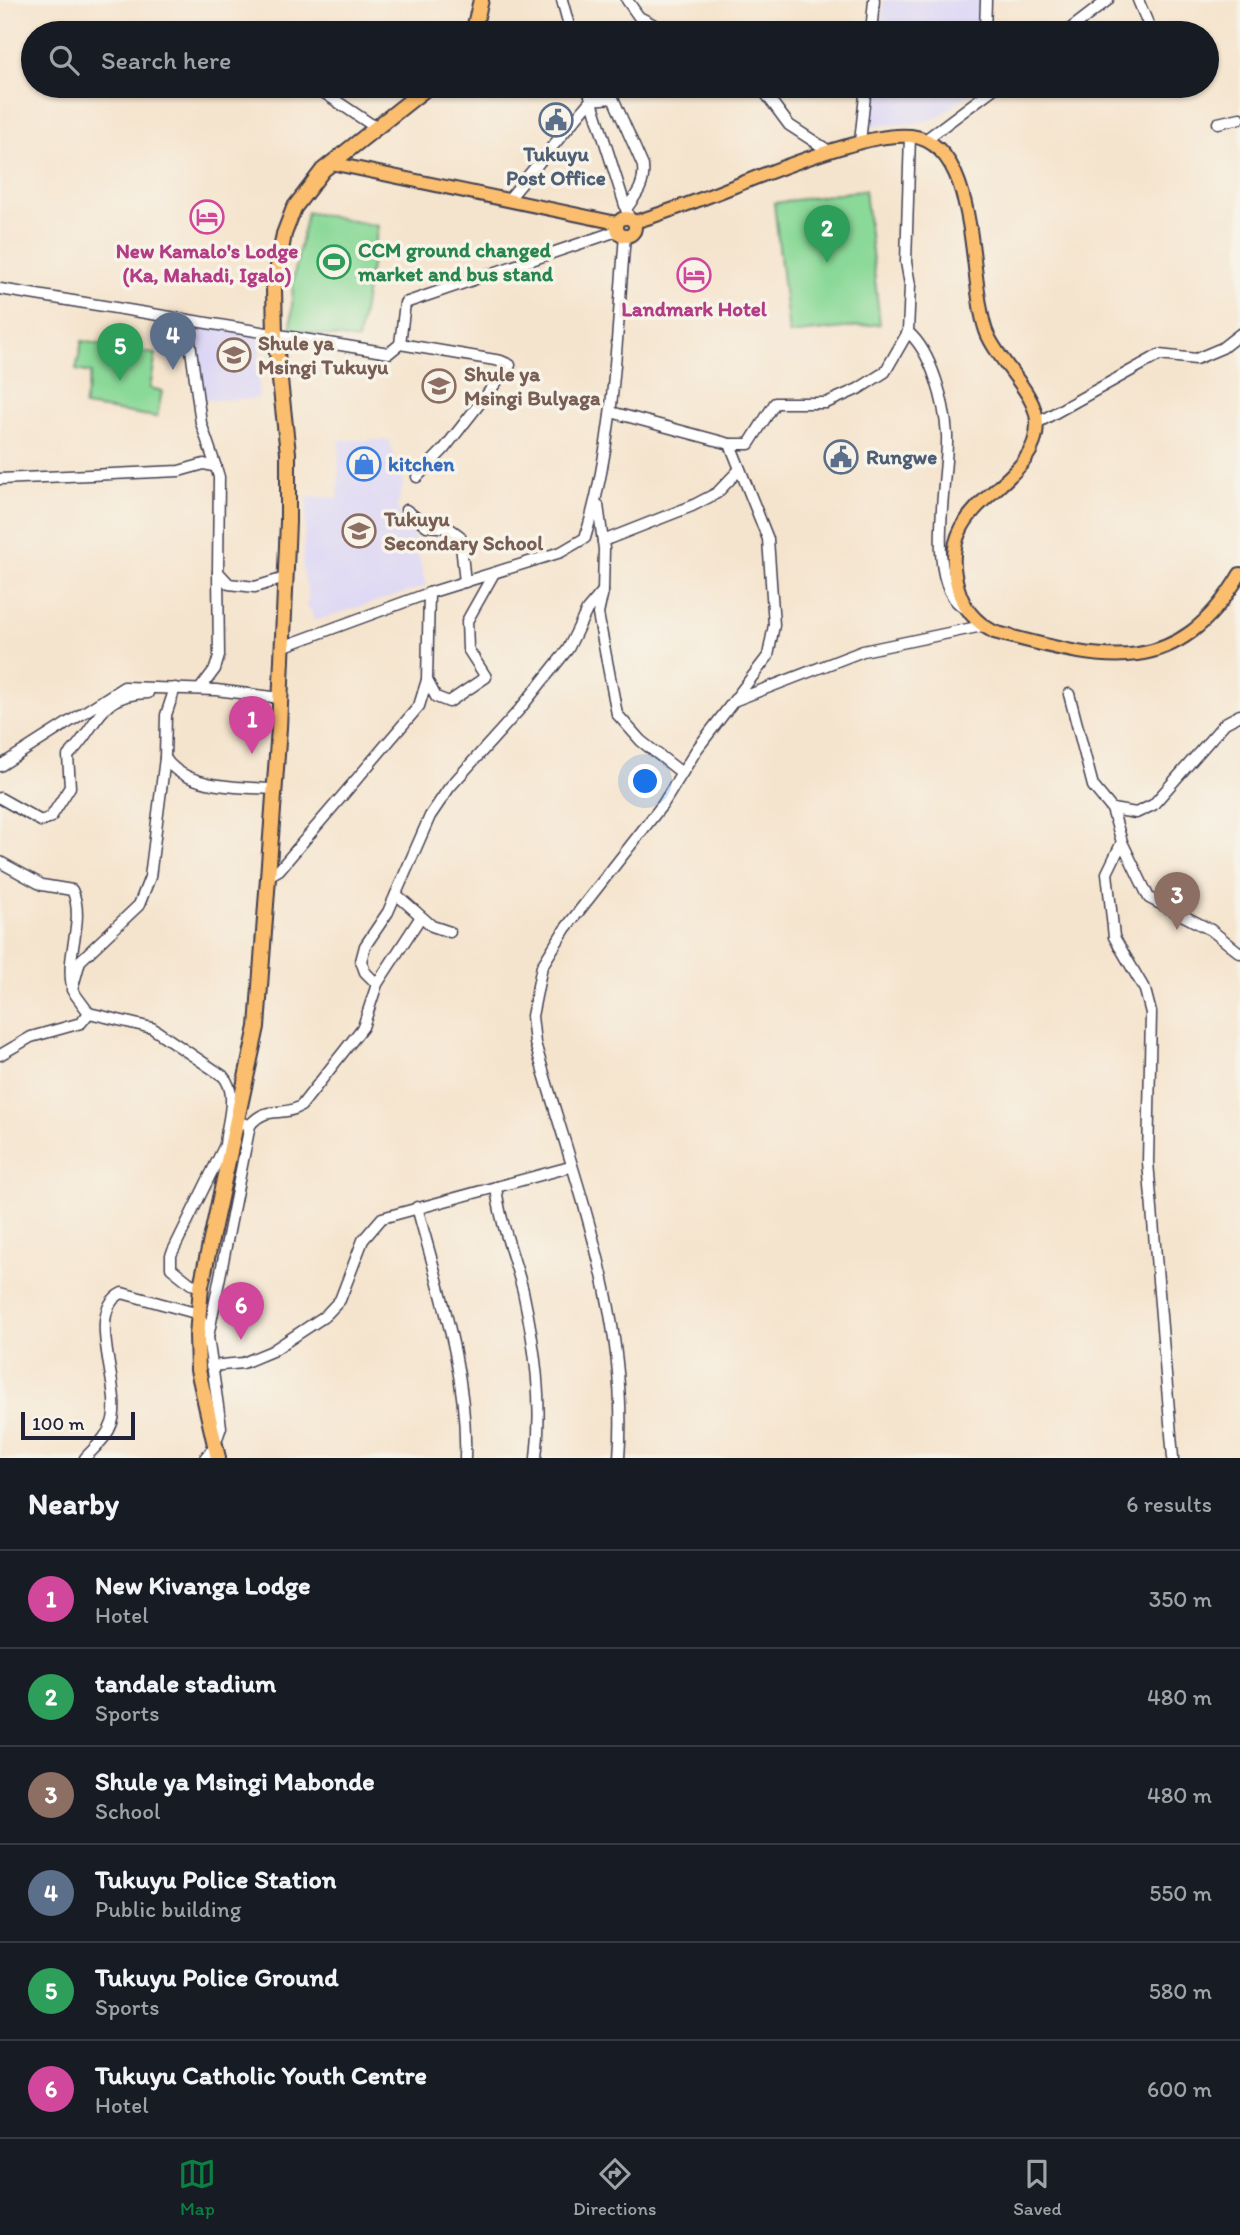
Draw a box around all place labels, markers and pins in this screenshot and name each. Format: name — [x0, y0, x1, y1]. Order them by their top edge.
public building icon: Tukuyu Post Office — [537, 101, 575, 139]
place label: Tukuyu Post Office — [506, 141, 606, 190]
hotel icon: New Kamalo's Lodge (Ka, Mahadi, Igalo) — [188, 198, 226, 236]
pin: 2 — [804, 205, 850, 263]
place label: CCM ground changed market and bus stand — [357, 237, 554, 286]
place label: New Kamalo's Lodge (Ka, Mahadi, Igalo) — [116, 238, 298, 288]
sports icon: CCM ground changed market and bus stand — [315, 243, 353, 281]
hotel icon: Landmark Hotel — [675, 256, 713, 294]
place label: Landmark Hotel — [621, 296, 768, 321]
pin: 4 — [150, 312, 196, 370]
pin: 5 — [97, 323, 143, 381]
place label: Shule ya Msingi Tukuyu — [258, 330, 389, 380]
school or university icon: Shule ya Msingi Tukuyu — [215, 336, 253, 374]
place label: Shule ya Msingi Bulyaga — [464, 361, 601, 411]
school or university icon: Shule ya Msingi Bulyaga — [420, 367, 458, 405]
public building icon: Rungwe — [822, 438, 860, 476]
place label: Rungwe — [866, 444, 937, 470]
shop icon: kitchen — [345, 445, 383, 483]
place label: kitchen — [388, 451, 455, 476]
place label: Tukuyu Secondary School — [383, 506, 544, 556]
school or university icon: Tukuyu Secondary School — [340, 512, 378, 550]
pin: 1 — [229, 696, 275, 754]
pin: 3 — [1154, 872, 1200, 930]
pin: 6 — [218, 1282, 264, 1340]

